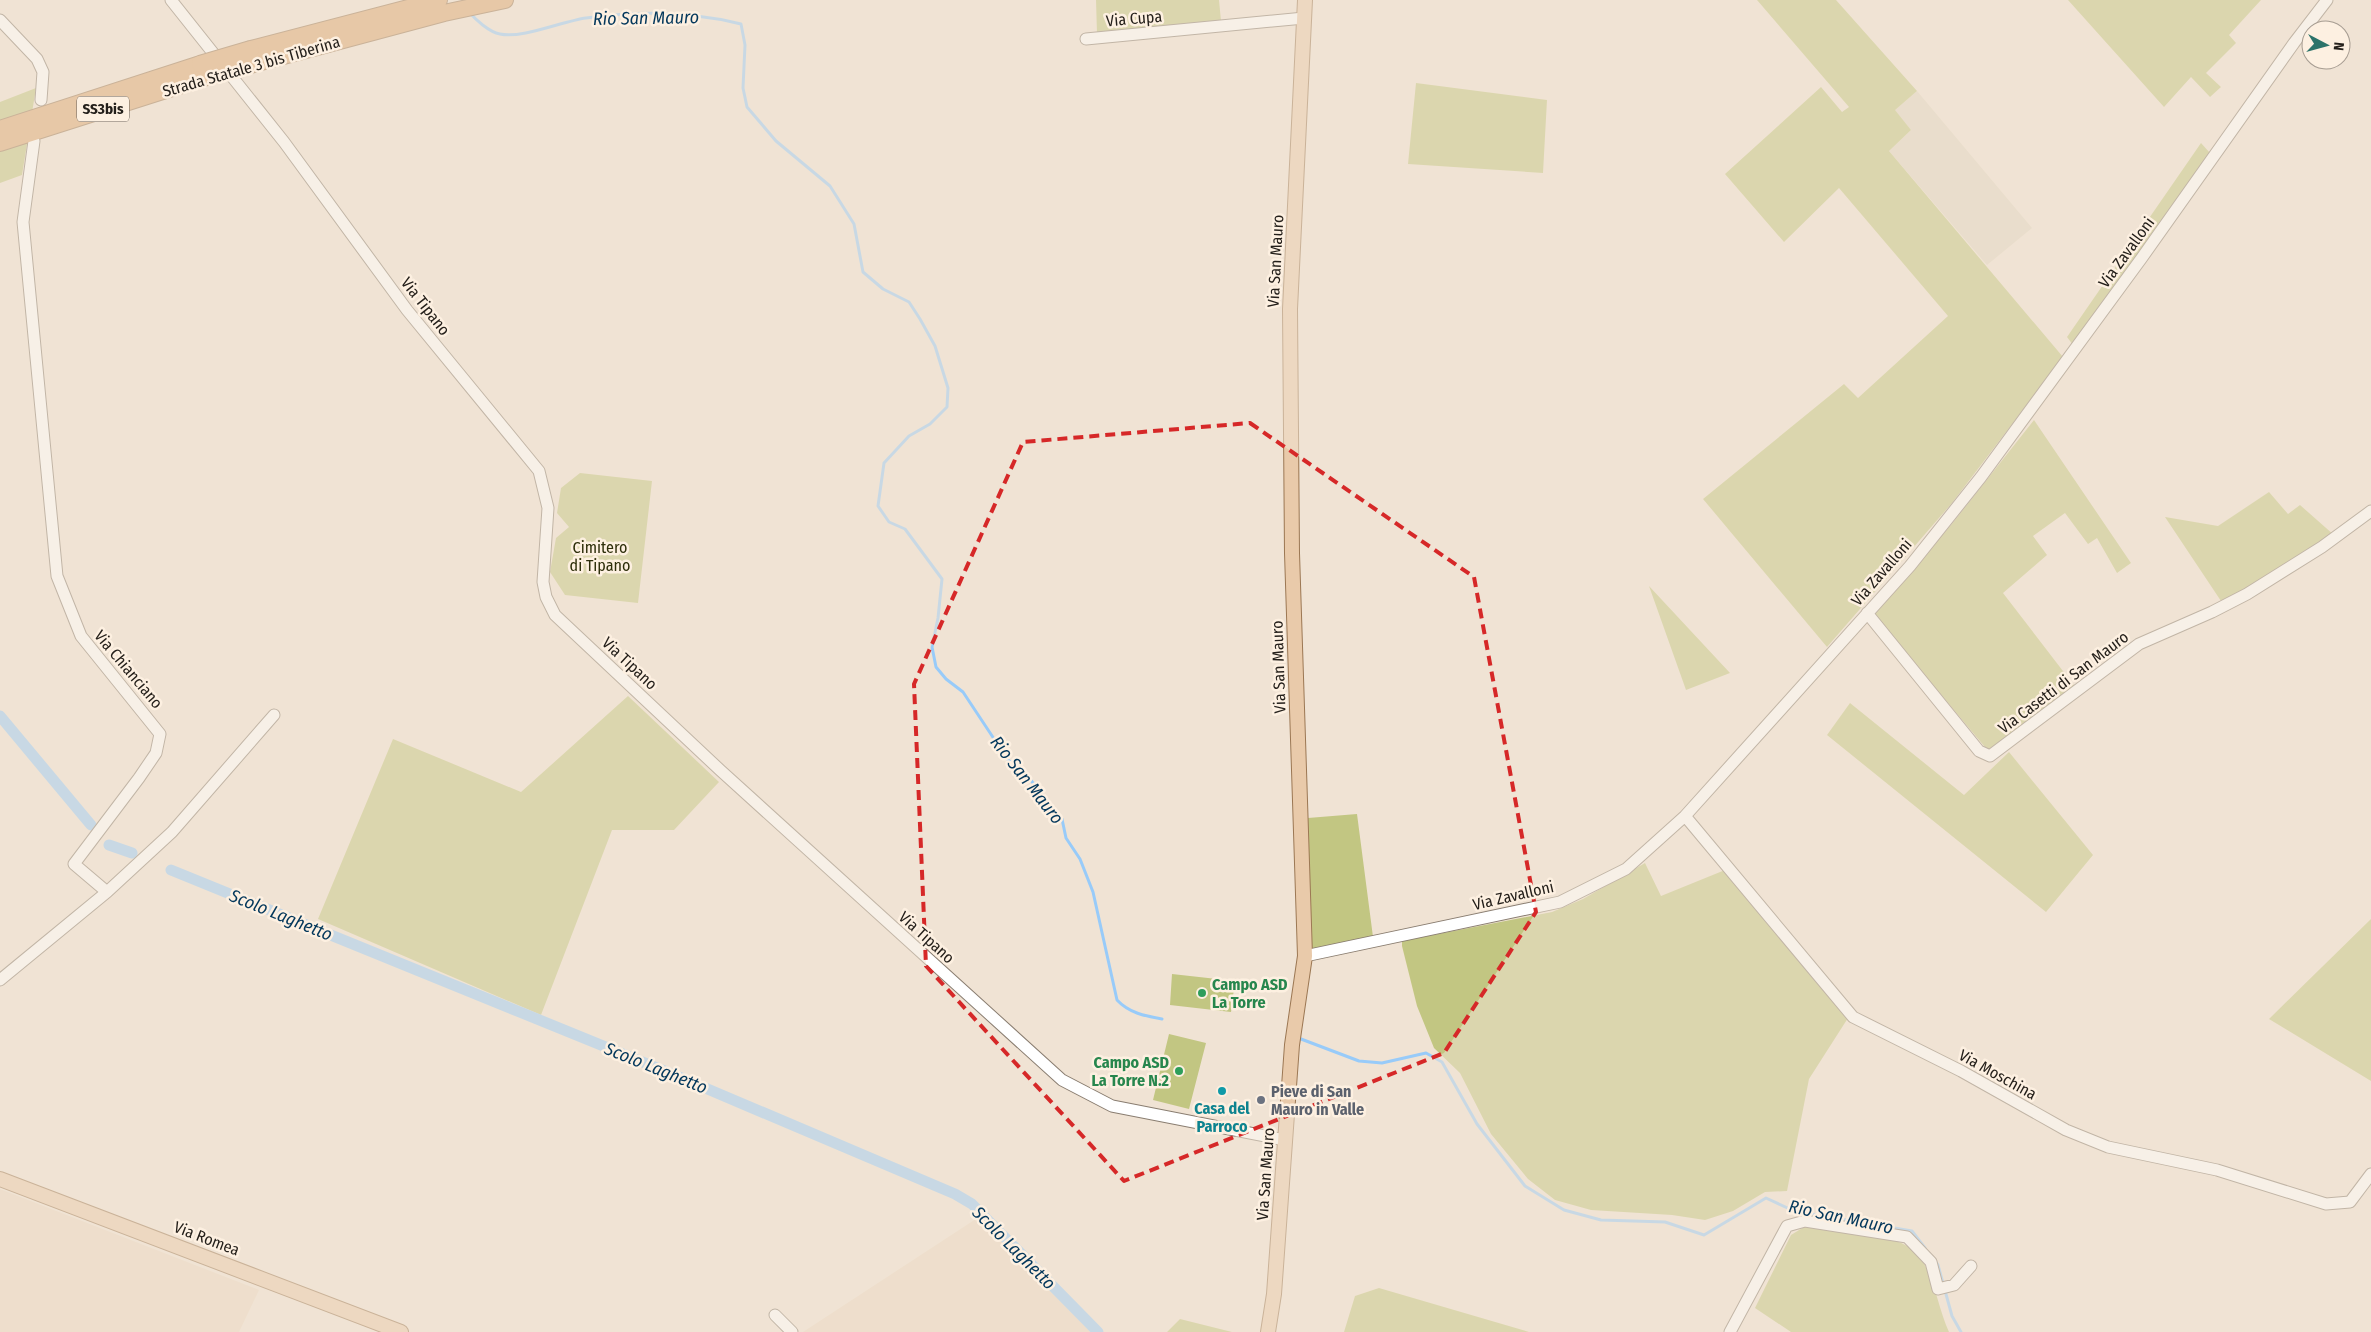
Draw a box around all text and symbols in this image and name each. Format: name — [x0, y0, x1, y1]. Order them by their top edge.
water label: Rio San Mauro — [593, 6, 699, 30]
street label: Via Cupa — [1105, 7, 1163, 30]
north arrow — [2301, 20, 2351, 70]
street label: Strada Statale 3 bis Tiberina — [160, 32, 342, 101]
text: N — [2330, 41, 2347, 51]
road number: SS3bis — [77, 96, 129, 122]
street label: Via Zavalloni — [2094, 213, 2158, 291]
street label: Via San Mauro — [1264, 214, 1287, 308]
street label: Via Tipano — [397, 274, 454, 339]
street label: Via Zavalloni — [1847, 535, 1916, 610]
park label: Cimitero di Tipano — [570, 538, 630, 575]
street label: Via San Mauro — [1267, 620, 1290, 714]
street label: Via Chianciano — [90, 626, 167, 712]
street label: Via Casetti di San Mauro — [1995, 627, 2132, 738]
street label: Via Tipano — [598, 633, 661, 694]
water label: Rio San Mauro — [986, 731, 1068, 829]
street label: Via Zavalloni — [1471, 877, 1555, 914]
water label: Scolo Laghetto — [226, 884, 336, 946]
street label: Via Tipano — [895, 907, 958, 967]
place label: Campo ASD La Torre — [1212, 975, 1288, 1012]
marker: Campo ASD La Torre — [1196, 987, 1208, 999]
water label: Scolo Laghetto — [601, 1037, 711, 1099]
street label: Via Moschina — [1956, 1045, 2040, 1104]
place label: Campo ASD La Torre N.2 — [1091, 1053, 1170, 1090]
marker: Campo ASD La Torre N.2 — [1173, 1065, 1185, 1077]
place label: Pieve di San Mauro in Valle — [1271, 1082, 1364, 1119]
marker: Casa del Parroco — [1216, 1085, 1228, 1097]
marker: Pieve di San Mauro in Valle — [1255, 1094, 1267, 1106]
place label: Casa del Parroco — [1194, 1099, 1250, 1136]
street label: Via San Mauro — [1253, 1127, 1278, 1221]
water label: Rio San Mauro — [1787, 1195, 1895, 1239]
water label: Scolo Laghetto — [967, 1201, 1060, 1294]
street label: Via Romea — [171, 1217, 242, 1260]

